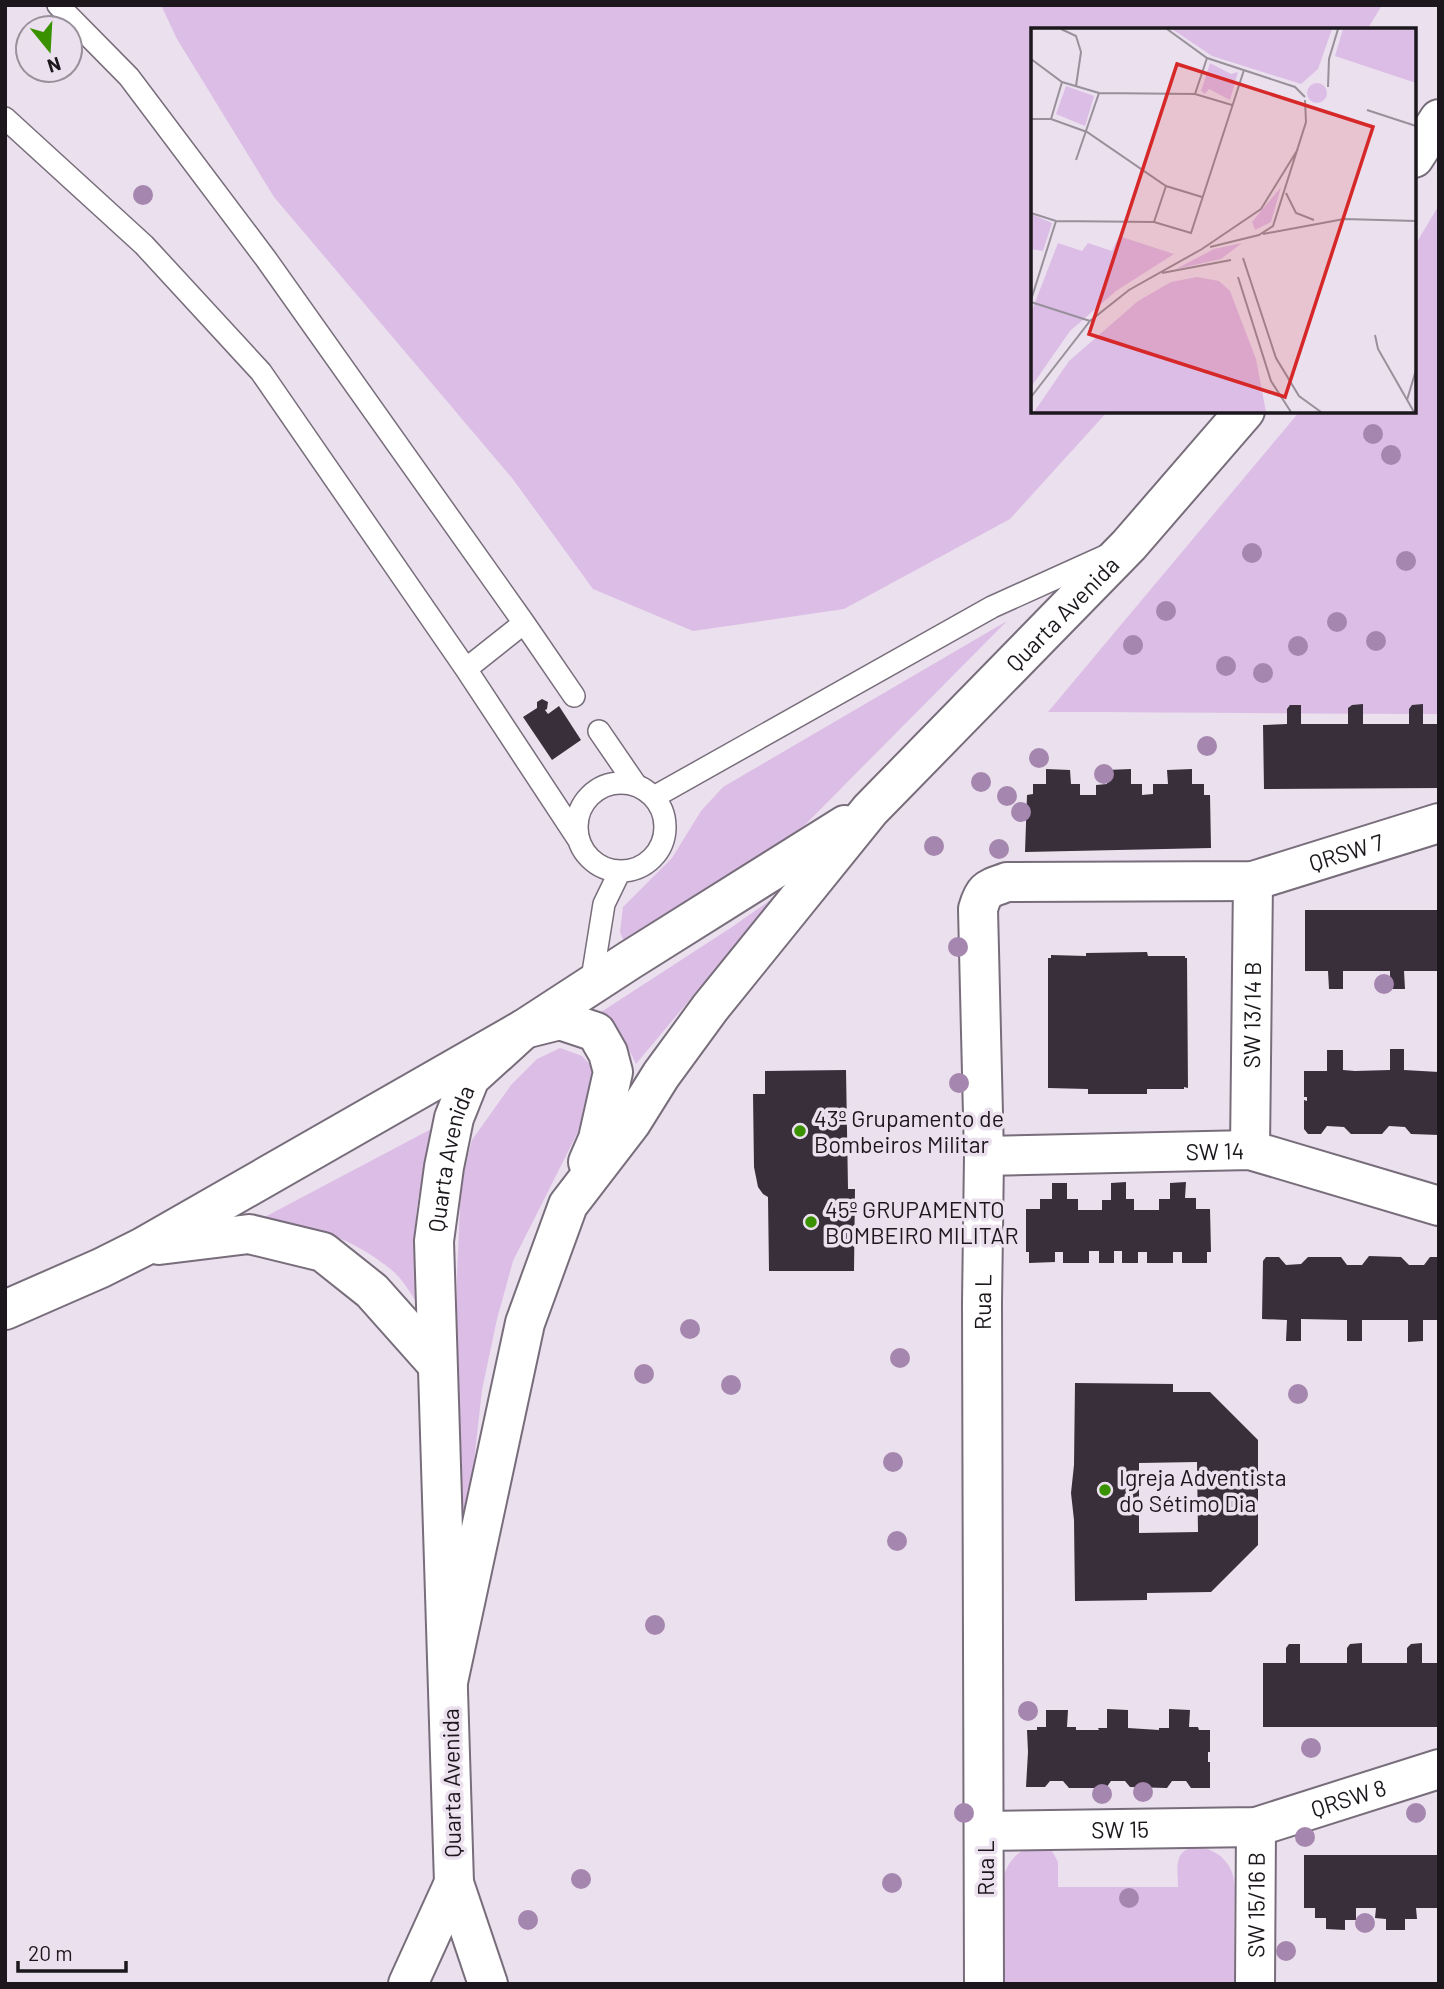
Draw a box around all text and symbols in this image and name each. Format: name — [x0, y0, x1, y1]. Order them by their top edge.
north arrow — [14, 14, 84, 84]
inset map — [1031, 28, 1416, 413]
text: N — [45, 53, 64, 79]
street label: Quarta Avenida — [1000, 550, 1124, 677]
street label: QRSW 7 — [1305, 827, 1387, 877]
street label: SW 13/14 B — [1237, 961, 1266, 1069]
street label: Quarta Avenida — [421, 1081, 480, 1234]
place label: 43º Grupamento de Bombeiros Militar — [814, 1104, 1004, 1158]
marker: 43º Grupamento de Bombeiros Militar — [792, 1123, 808, 1139]
street label: SW 14 — [1185, 1136, 1245, 1165]
place label: 45º GRUPAMENTO BOMBEIRO MILITAR — [825, 1195, 1019, 1249]
marker: 45º GRUPAMENTO BOMBEIRO MILITAR — [803, 1214, 819, 1230]
street label: Rua L — [968, 1274, 996, 1330]
place label: Igreja Adventista do Sétimo Dia — [1119, 1463, 1287, 1517]
marker: Igreja Adventista do Sétimo Dia — [1097, 1482, 1113, 1498]
street label: Quarta Avenida — [436, 1708, 466, 1858]
street label: QRSW 8 — [1307, 1773, 1390, 1823]
street label: SW 15 — [1091, 1815, 1149, 1843]
street label: Rua L — [971, 1840, 999, 1896]
street label: SW 15/16 B — [1241, 1852, 1270, 1958]
scale bar — [18, 1930, 126, 1974]
text: 20 m — [28, 1940, 73, 1965]

